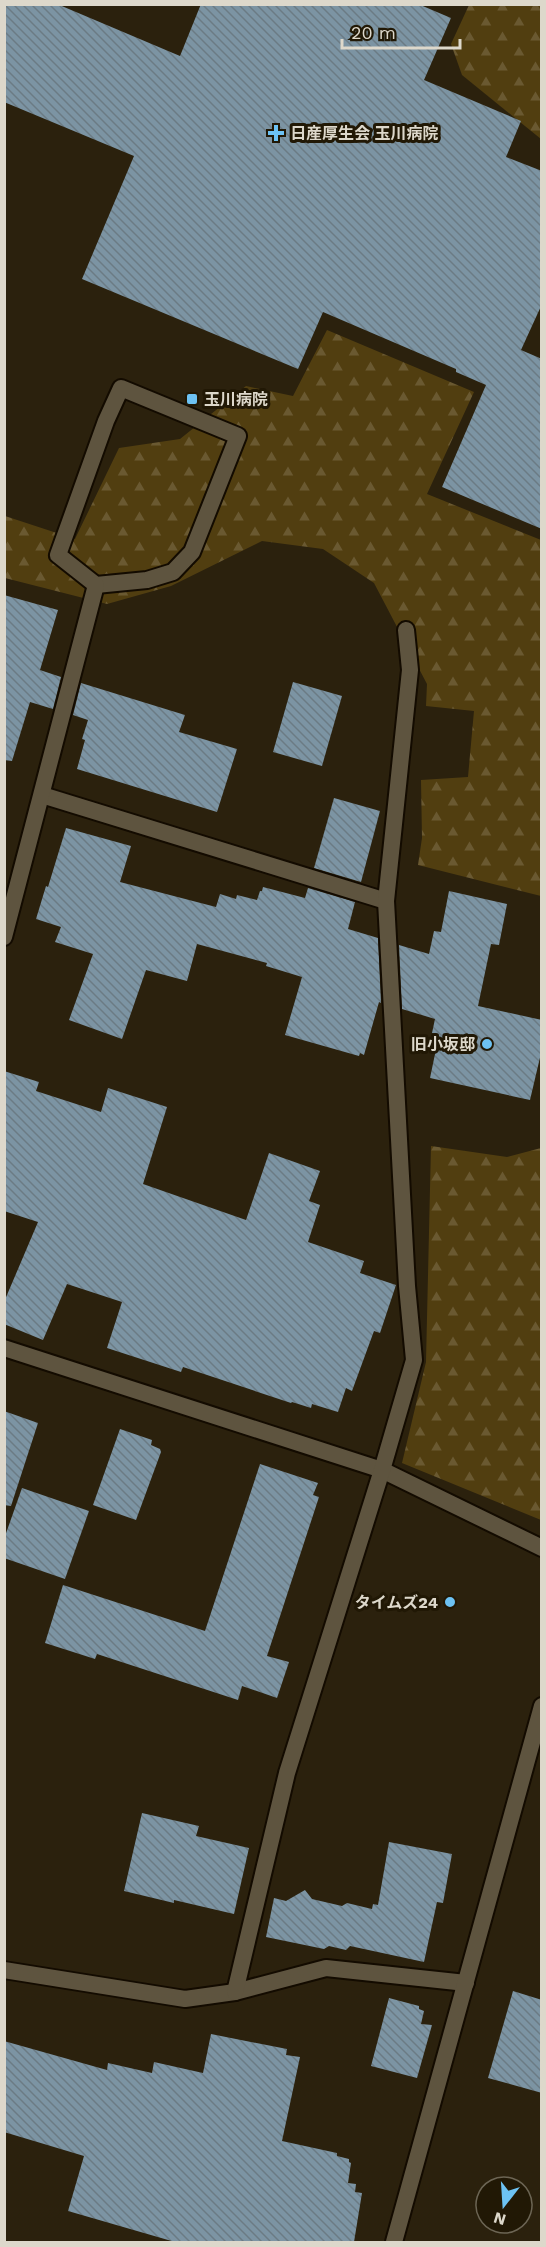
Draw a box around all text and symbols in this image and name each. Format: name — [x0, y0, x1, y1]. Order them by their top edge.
scale bar — [342, 12, 460, 50]
text: 20 m — [351, 22, 396, 43]
marker: 日産厚生会 玉川病院 — [267, 124, 285, 142]
place label: 日産厚生会 玉川病院 — [290, 124, 439, 143]
place label: 玉川病院 — [204, 390, 268, 409]
marker: 玉川病院 — [185, 392, 199, 406]
place label: 旧小坂邸 — [411, 1035, 475, 1054]
marker: 旧小坂邸 — [480, 1037, 494, 1051]
place label: タイムズ24 — [355, 1593, 438, 1612]
marker: タイムズ24 — [443, 1595, 457, 1609]
north arrow — [474, 2175, 534, 2235]
text: N — [491, 2208, 508, 2230]

